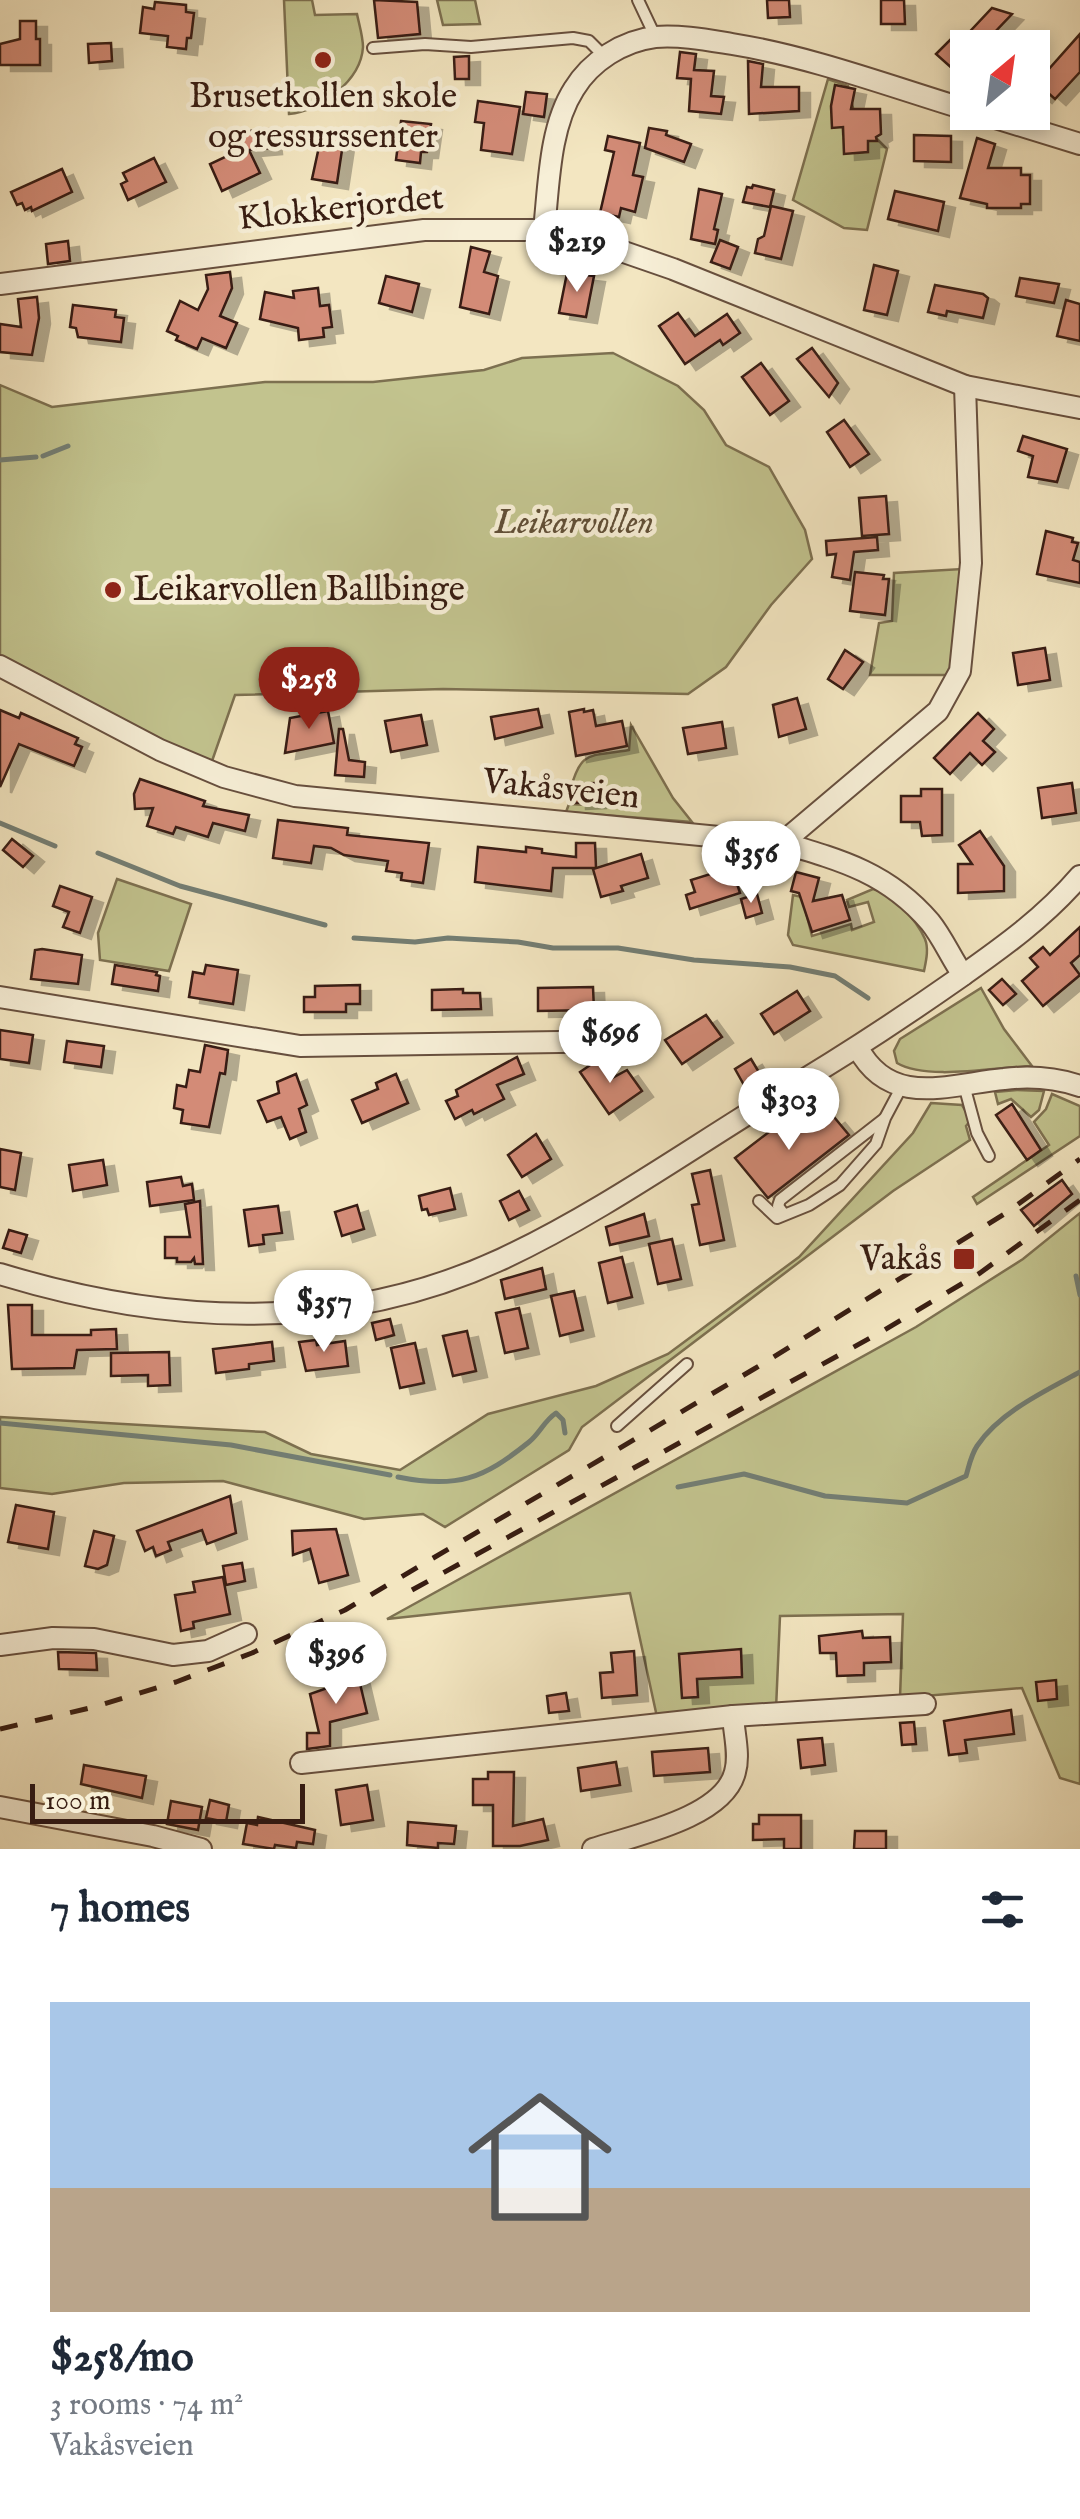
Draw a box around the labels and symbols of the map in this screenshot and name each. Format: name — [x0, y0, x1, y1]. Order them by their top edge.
north arrow — [950, 30, 1050, 130]
marker: Brusetkollen skole og ressurssenter — [312, 49, 334, 71]
place label: Brusetkollen skole og ressurssenter — [189, 75, 457, 160]
street label: Klokkerjordet — [236, 176, 446, 242]
pin: $219 — [518, 210, 636, 295]
park label: Leikarvollen — [493, 501, 654, 546]
place label: Leikarvollen Ballbinge — [133, 568, 465, 613]
marker: Leikarvollen Ballbinge — [102, 579, 124, 601]
pin: $258 — [250, 647, 368, 732]
street label: Vakåsveien — [479, 759, 642, 821]
pin: $356 — [692, 821, 810, 906]
pin: $696 — [551, 1001, 669, 1086]
pin: $303 — [730, 1068, 848, 1153]
place label: Vakås — [859, 1237, 942, 1282]
marker: Vakås — [951, 1246, 977, 1272]
pin: $357 — [265, 1270, 383, 1355]
pin: $396 — [277, 1622, 395, 1707]
scale bar — [30, 1779, 305, 1824]

